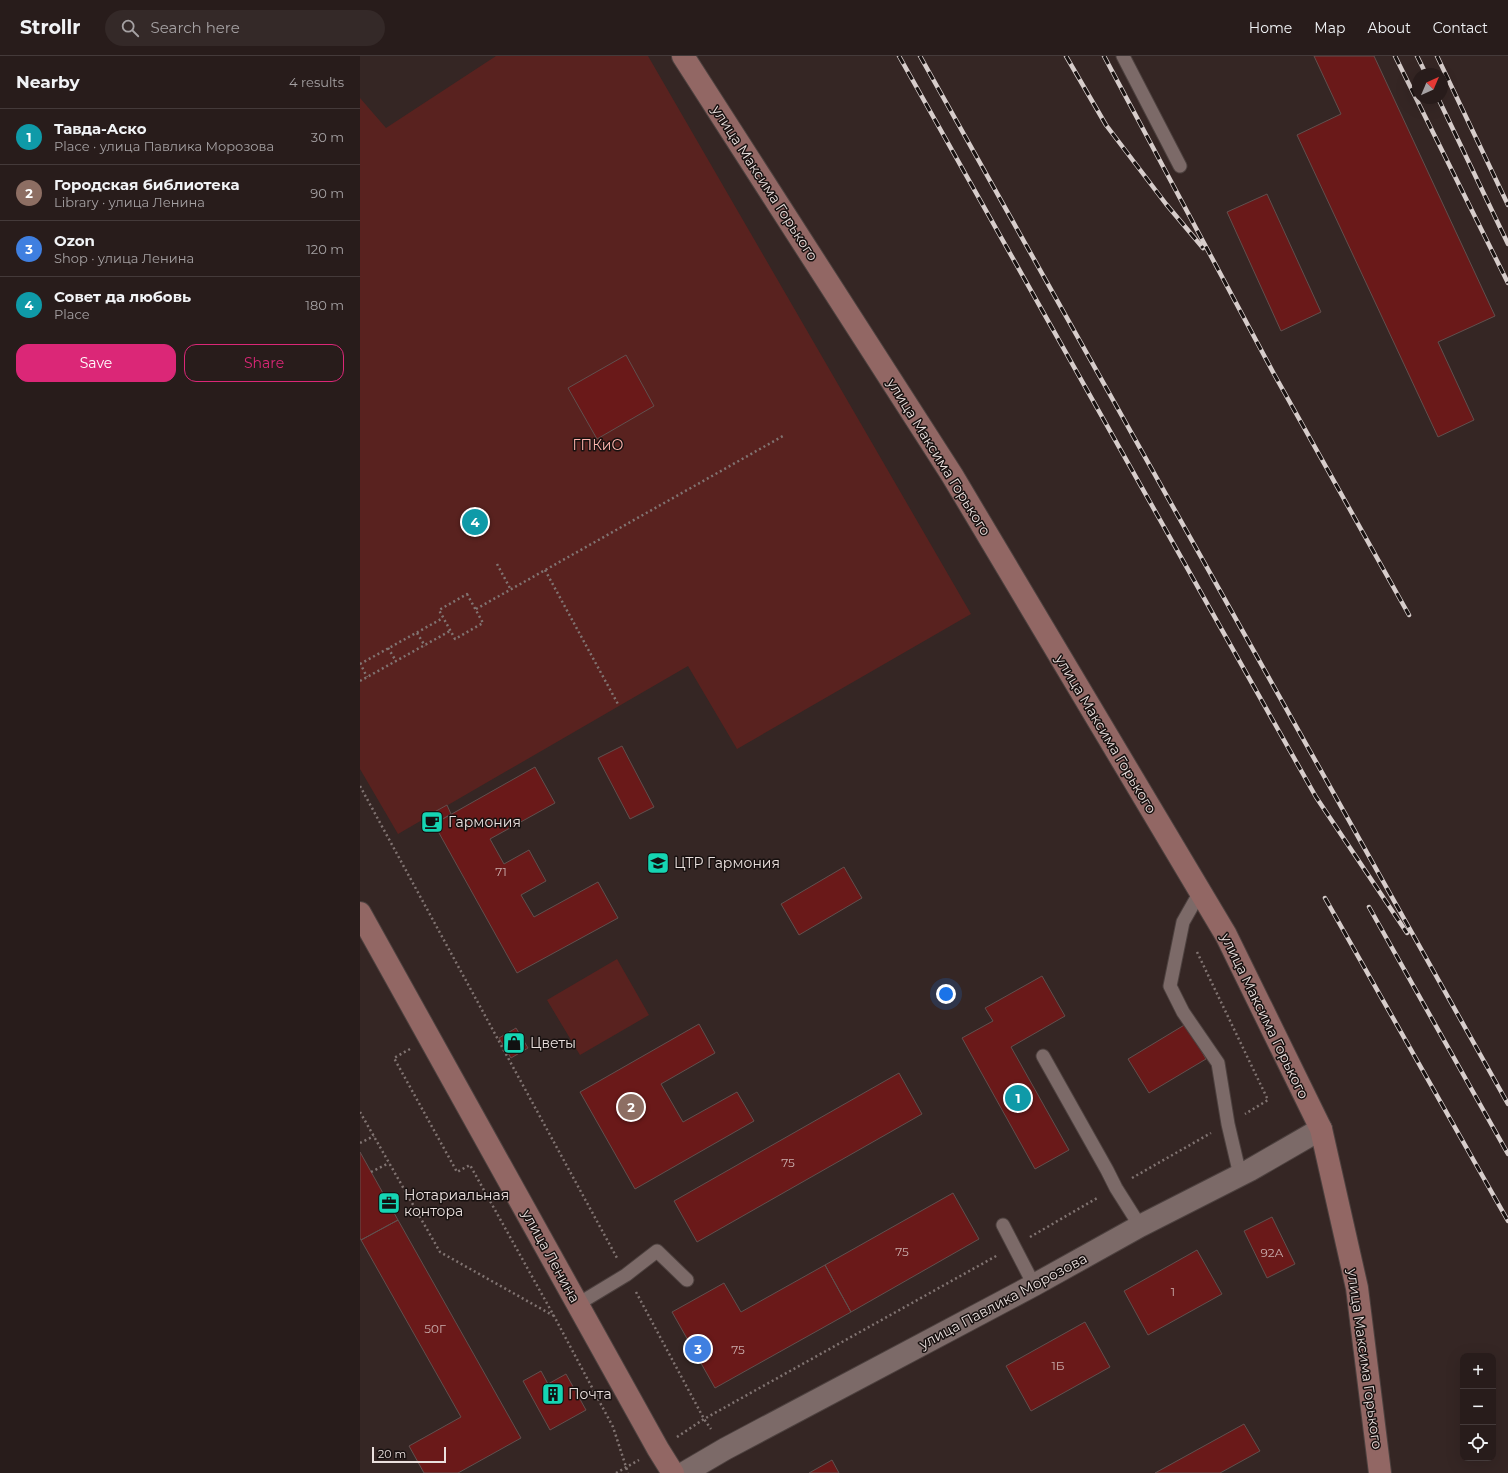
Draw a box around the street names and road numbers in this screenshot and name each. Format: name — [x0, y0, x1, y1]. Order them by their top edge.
street label: улица Максима Горького — [707, 101, 822, 264]
street label: улица Максима Горького — [883, 374, 995, 539]
street label: улица Максима Горького — [1051, 650, 1161, 817]
street label: улица Максима Горького — [1217, 929, 1313, 1102]
street label: улица Ленина — [518, 1205, 584, 1306]
street label: улица Павлика Морозова — [915, 1249, 1090, 1354]
street label: улица Максима Горького — [1343, 1267, 1387, 1450]

